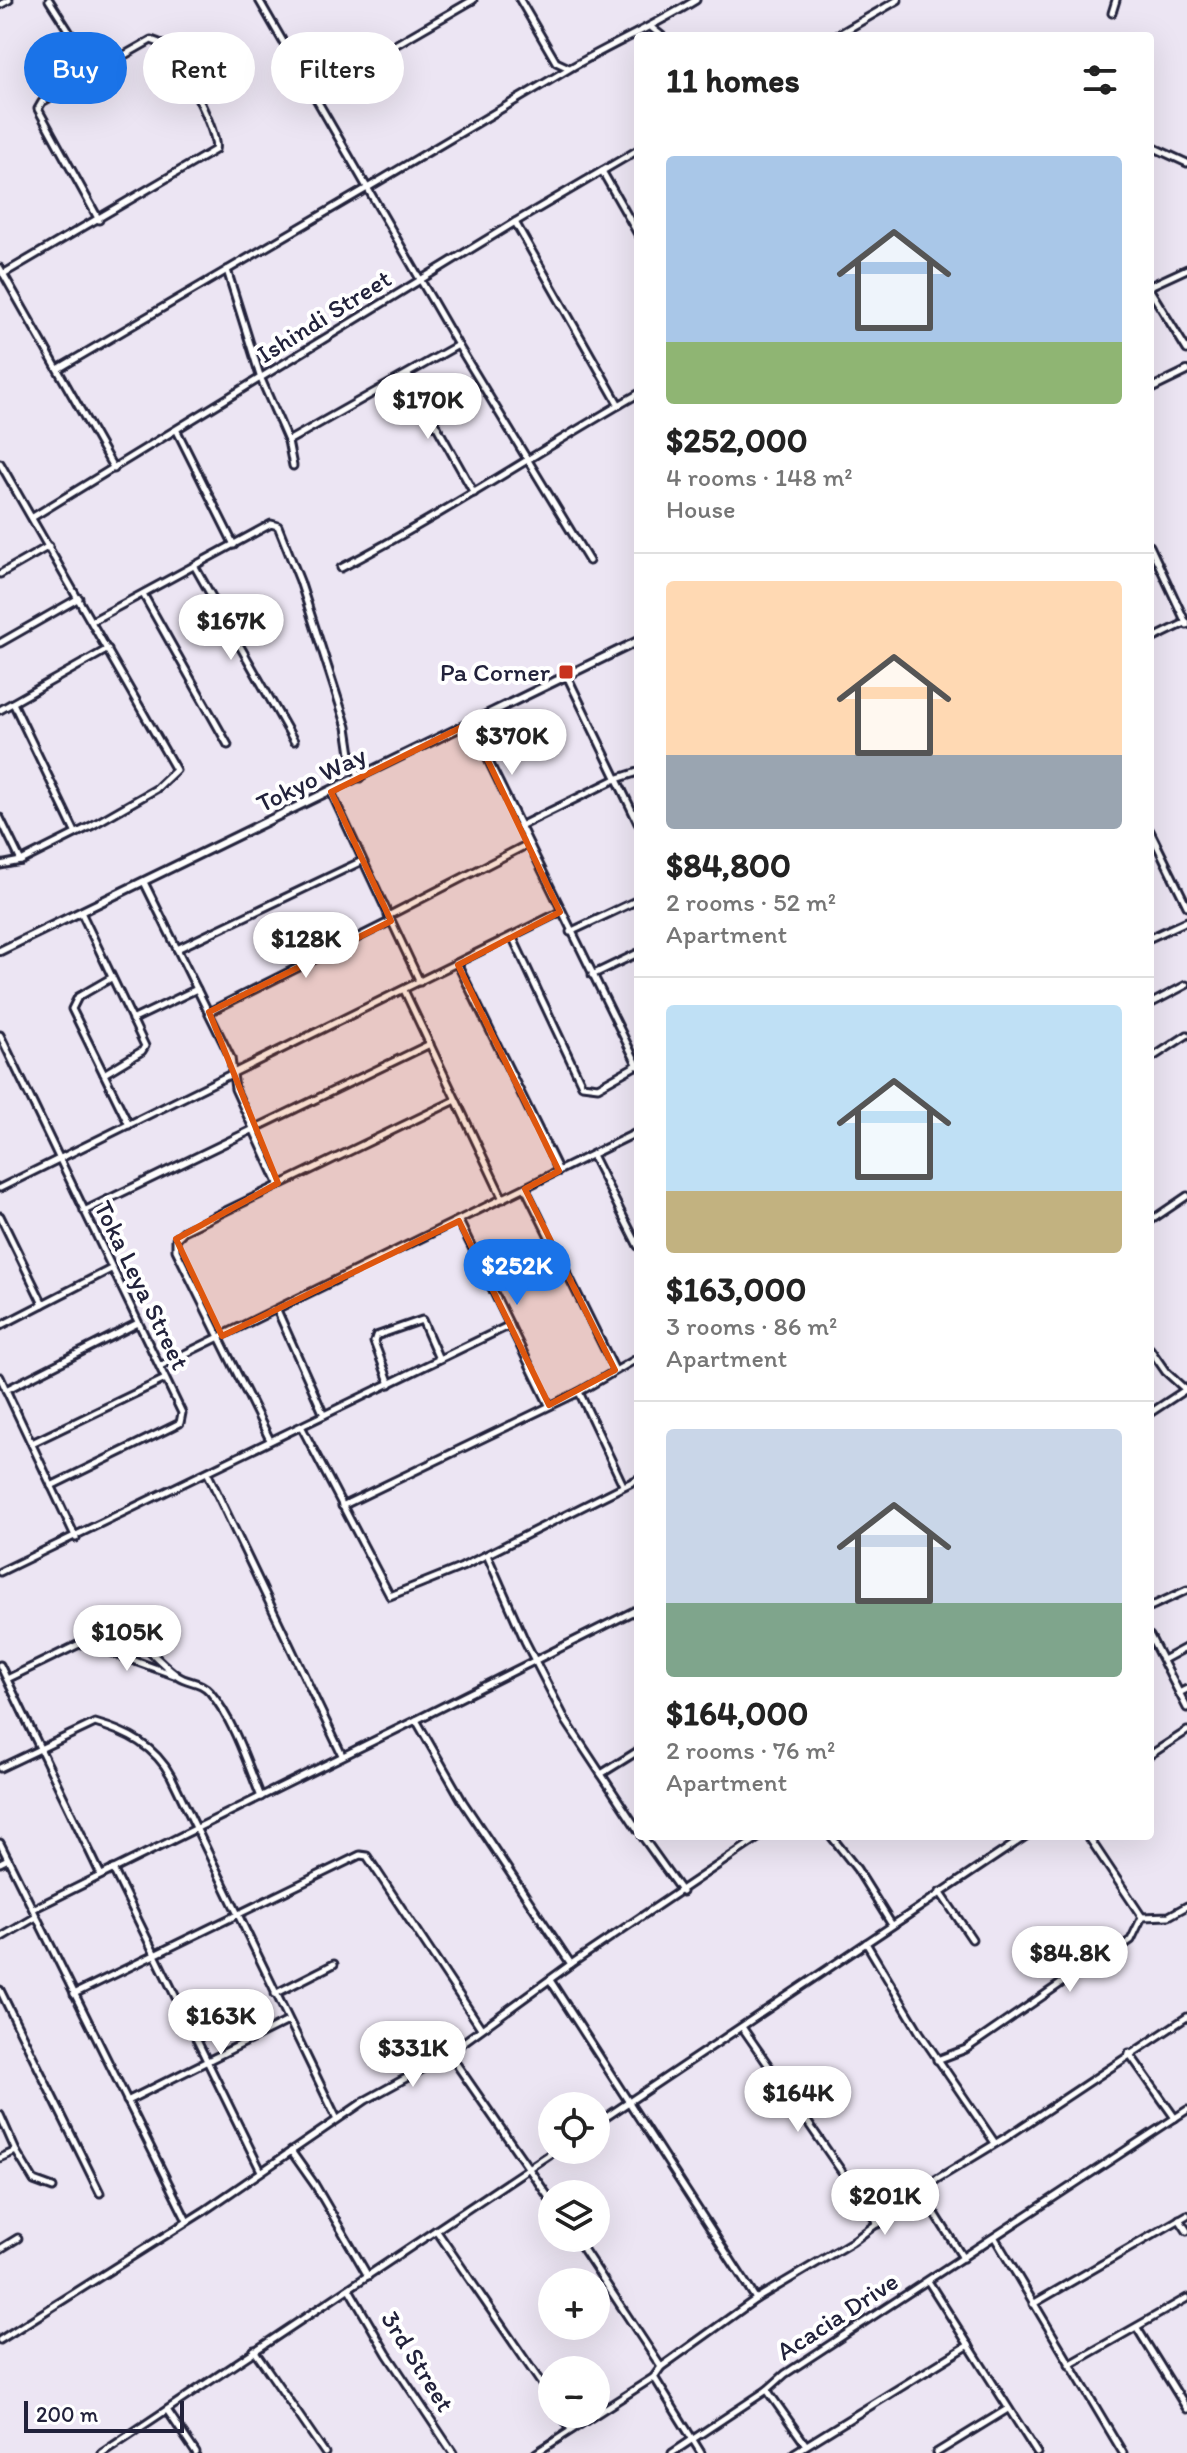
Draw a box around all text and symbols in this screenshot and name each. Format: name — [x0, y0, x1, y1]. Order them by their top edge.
chip: Buy — [24, 32, 127, 104]
chip: Rent — [143, 32, 255, 104]
chip: Filters — [271, 32, 404, 104]
icon: filters — [1078, 58, 1122, 102]
text: 11 homes — [666, 60, 800, 101]
icon: home — [822, 208, 966, 352]
street label: Ishindi Street — [251, 262, 397, 370]
pin: $170K — [372, 373, 484, 441]
text: $170K — [393, 383, 463, 415]
text: $252,000 — [666, 420, 808, 461]
text: 4 rooms · 148 m² — [666, 461, 853, 493]
text: House — [666, 493, 736, 525]
pin: $167K — [175, 594, 287, 662]
text: $167K — [197, 604, 265, 636]
icon: home — [822, 633, 966, 777]
place label: Pa Corner — [440, 656, 551, 688]
marker: Pa Corner — [557, 663, 575, 681]
pin: $370K — [456, 709, 568, 777]
text: $370K — [476, 719, 548, 751]
street label: Tokyo Way — [251, 739, 371, 819]
text: $84,800 — [666, 845, 791, 886]
text: 2 rooms · 52 m² — [666, 886, 836, 918]
pin: $128K — [250, 912, 362, 980]
text: Apartment — [666, 918, 787, 950]
text: $128K — [271, 922, 341, 954]
icon: home — [822, 1057, 966, 1201]
street label: Toka Leya Street — [87, 1195, 197, 1375]
pin: $252K — [461, 1239, 573, 1307]
text: $252K — [482, 1249, 552, 1281]
text: $163,000 — [666, 1269, 806, 1310]
text: 3 rooms · 86 m² — [666, 1310, 837, 1342]
text: Apartment — [666, 1342, 787, 1374]
icon: home — [822, 1481, 966, 1625]
pin: $105K — [71, 1605, 183, 1673]
text: $105K — [91, 1615, 163, 1647]
text: $164,000 — [666, 1693, 808, 1734]
text: 2 rooms · 76 m² — [666, 1734, 835, 1766]
text: Apartment — [666, 1766, 787, 1798]
pin: $84.8K — [1005, 1926, 1135, 1994]
text: $84.8K — [1030, 1936, 1110, 1968]
pin: $163K — [165, 1989, 277, 2057]
text: $163K — [186, 1999, 256, 2031]
pin: $331K — [357, 2021, 469, 2089]
text: $331K — [378, 2031, 448, 2063]
pin: $164K — [742, 2066, 854, 2134]
text: $164K — [762, 2076, 834, 2108]
map controls — [538, 2092, 610, 2428]
button: locate — [538, 2092, 610, 2164]
pin: $201K — [829, 2169, 941, 2237]
text: $201K — [849, 2179, 921, 2211]
button: layers — [538, 2180, 610, 2252]
street label: Acacia Drive — [770, 2265, 904, 2367]
button: + — [538, 2268, 610, 2340]
street label: 3rd Street — [374, 2304, 462, 2418]
button: − — [538, 2356, 610, 2428]
scale bar — [24, 2397, 184, 2433]
text: 200 m — [36, 2401, 98, 2428]

